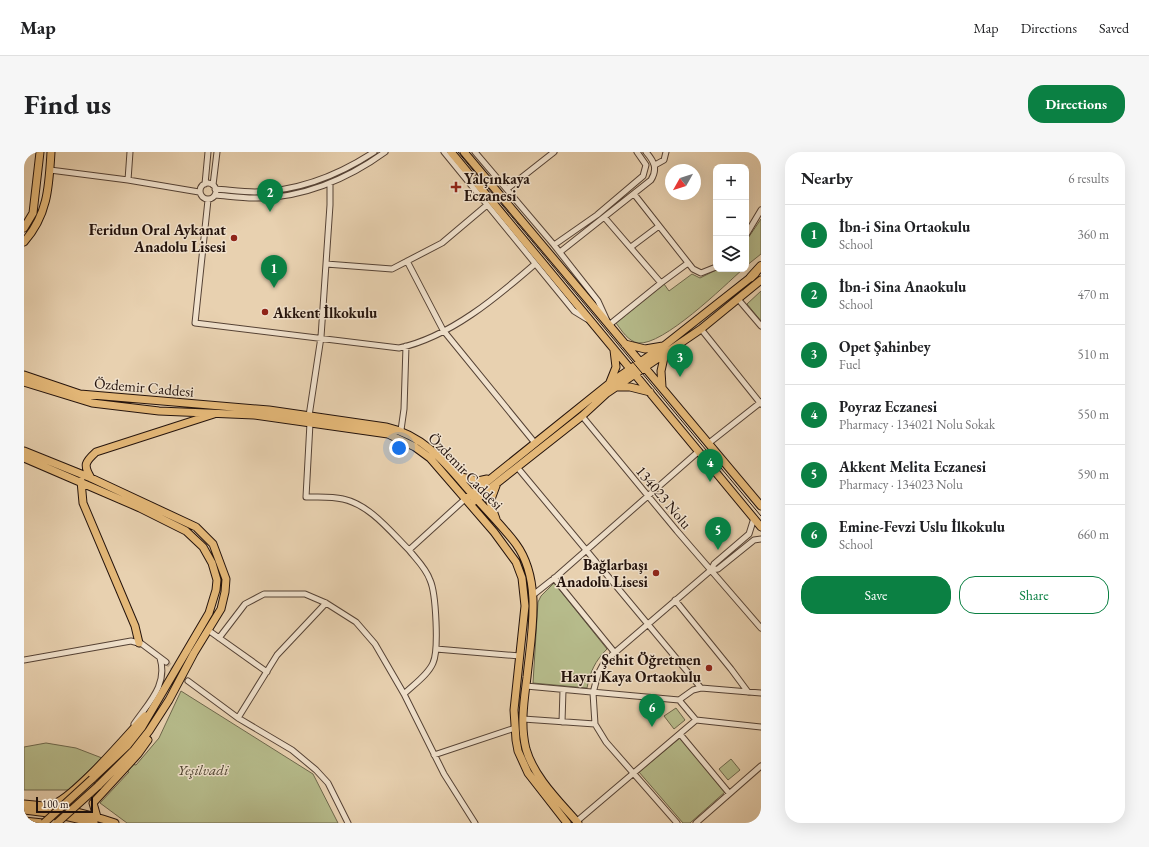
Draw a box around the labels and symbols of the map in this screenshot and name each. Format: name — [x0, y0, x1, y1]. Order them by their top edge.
north arrow — [665, 164, 701, 200]
place label: Yalçınkaya Eczanesi — [464, 169, 530, 205]
pin: 2 — [257, 179, 283, 212]
marker: Yalçınkaya Eczanesi — [451, 182, 461, 192]
place label: Feridun Oral Aykanat Anadolu Lisesi — [89, 220, 227, 256]
marker: Feridun Oral Aykanat Anadolu Lisesi — [229, 233, 239, 243]
pin: 1 — [261, 255, 287, 288]
place label: Akkent İlkokulu — [272, 303, 378, 322]
marker: Akkent İlkokulu — [260, 307, 270, 317]
pin: 3 — [667, 344, 693, 377]
street label: Özdemir Caddesi — [93, 373, 195, 401]
street label: Özdemir Caddesi — [424, 428, 508, 514]
your location — [389, 438, 409, 458]
pin: 4 — [697, 449, 723, 482]
street label: 134023 Nolu — [632, 461, 696, 533]
pin: 5 — [705, 517, 731, 550]
place label: Bağlarbaşı Anadolu Lisesi — [555, 555, 649, 591]
marker: Bağlarbaşı Anadolu Lisesi — [651, 568, 661, 578]
place label: Şehit Öğretmen Hayri Kaya Ortaokulu — [561, 650, 702, 686]
marker: Şehit Öğretmen Hayri Kaya Ortaokulu — [704, 663, 714, 673]
pin: 6 — [639, 694, 665, 727]
park label: Yeşilvadi — [178, 760, 229, 779]
scale bar — [36, 795, 93, 814]

